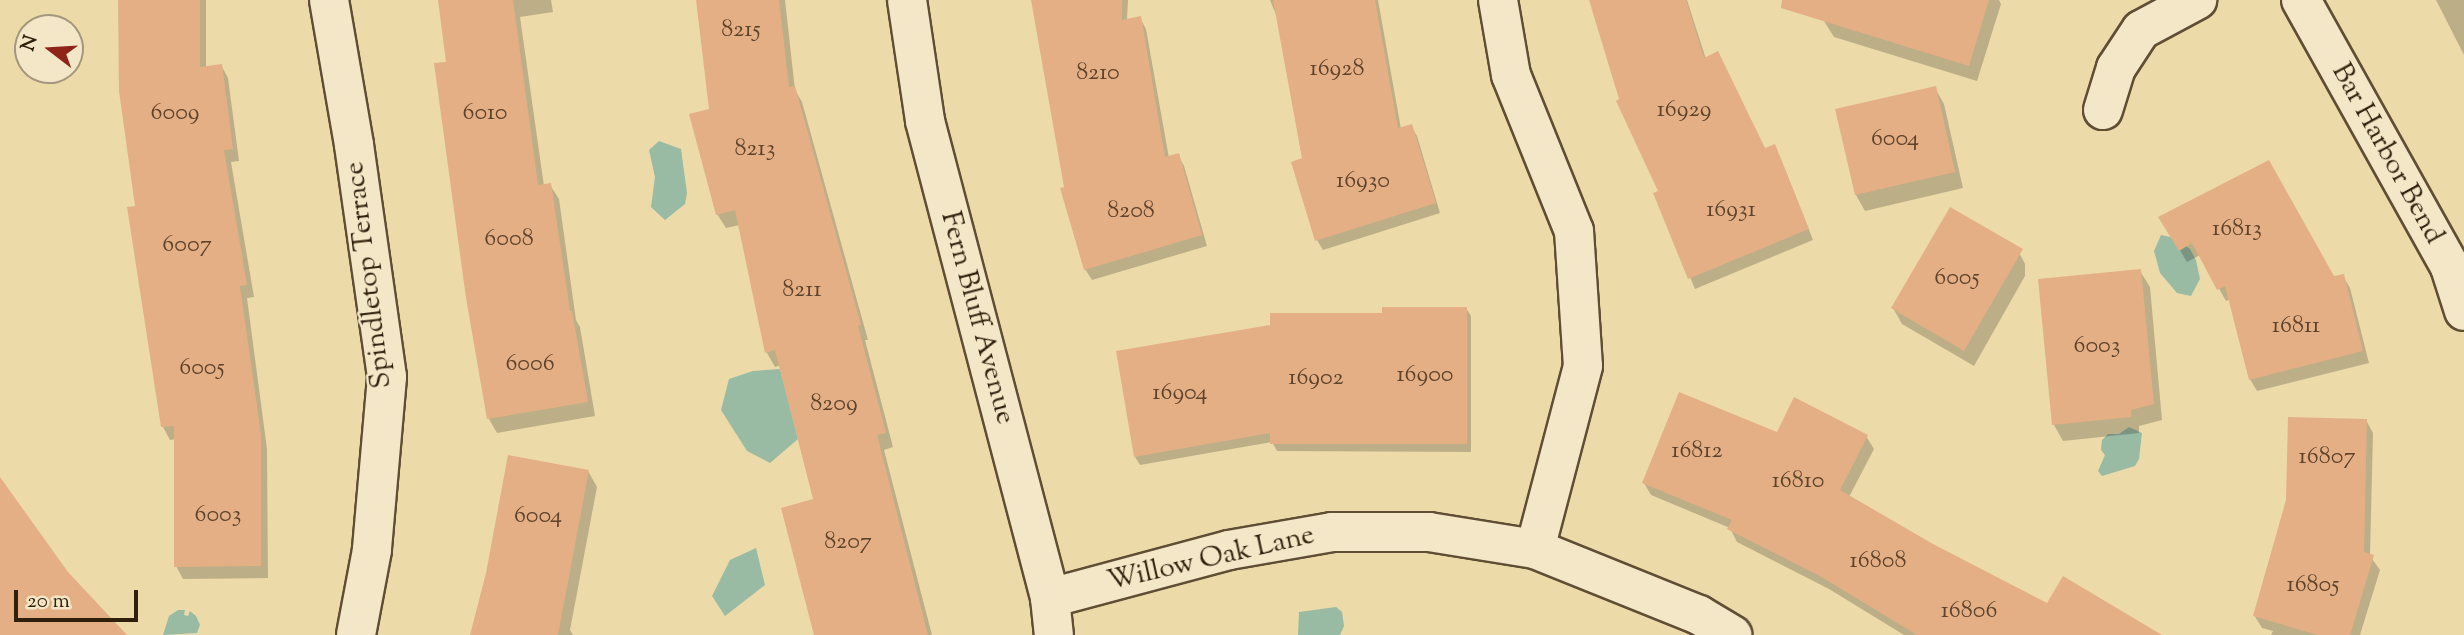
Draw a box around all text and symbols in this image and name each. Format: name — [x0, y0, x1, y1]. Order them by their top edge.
north arrow — [14, 14, 84, 84]
house number: 8215 — [721, 17, 761, 45]
text: N — [15, 32, 45, 55]
house number: 16928 — [1310, 56, 1364, 84]
street label: Bar Harbor Bend — [2323, 58, 2451, 250]
house number: 8210 — [1076, 60, 1120, 88]
house number: 16929 — [1657, 97, 1711, 125]
house number: 6009 — [151, 100, 199, 128]
house number: 6010 — [463, 100, 507, 128]
house number: 6004 — [1871, 126, 1919, 154]
house number: 8213 — [735, 136, 775, 164]
street label: Spindletop Terrace — [338, 160, 400, 390]
house number: 16930 — [1336, 168, 1390, 196]
house number: 16931 — [1706, 197, 1756, 225]
house number: 8208 — [1107, 198, 1155, 226]
street label: Fern Bluff Avenue — [932, 208, 1022, 428]
house number: 16813 — [2212, 216, 2262, 244]
house number: 6008 — [484, 226, 534, 254]
house number: 6007 — [162, 232, 212, 260]
house number: 6005 — [1934, 265, 1980, 293]
house number: 8211 — [782, 277, 822, 305]
house number: 16811 — [2272, 313, 2320, 341]
house number: 6003 — [2073, 333, 2121, 361]
house number: 6006 — [505, 351, 555, 379]
house number: 6005 — [179, 355, 225, 383]
house number: 16900 — [1396, 362, 1454, 390]
house number: 16902 — [1288, 365, 1344, 393]
house number: 16904 — [1152, 380, 1208, 408]
house number: 8209 — [810, 391, 858, 419]
house number: 16812 — [1671, 438, 1723, 466]
house number: 16807 — [2299, 444, 2355, 472]
house number: 16810 — [1772, 468, 1824, 496]
house number: 6003 — [194, 502, 242, 530]
house number: 6004 — [514, 503, 562, 531]
street label: Willow Oak Lane — [1104, 519, 1318, 599]
house number: 8207 — [824, 529, 872, 557]
house number: 16808 — [1850, 548, 1906, 576]
house number: 16805 — [2287, 572, 2339, 600]
scale bar — [18, 576, 142, 620]
text: 20 m — [27, 587, 70, 617]
house number: 16806 — [1941, 598, 1997, 626]

